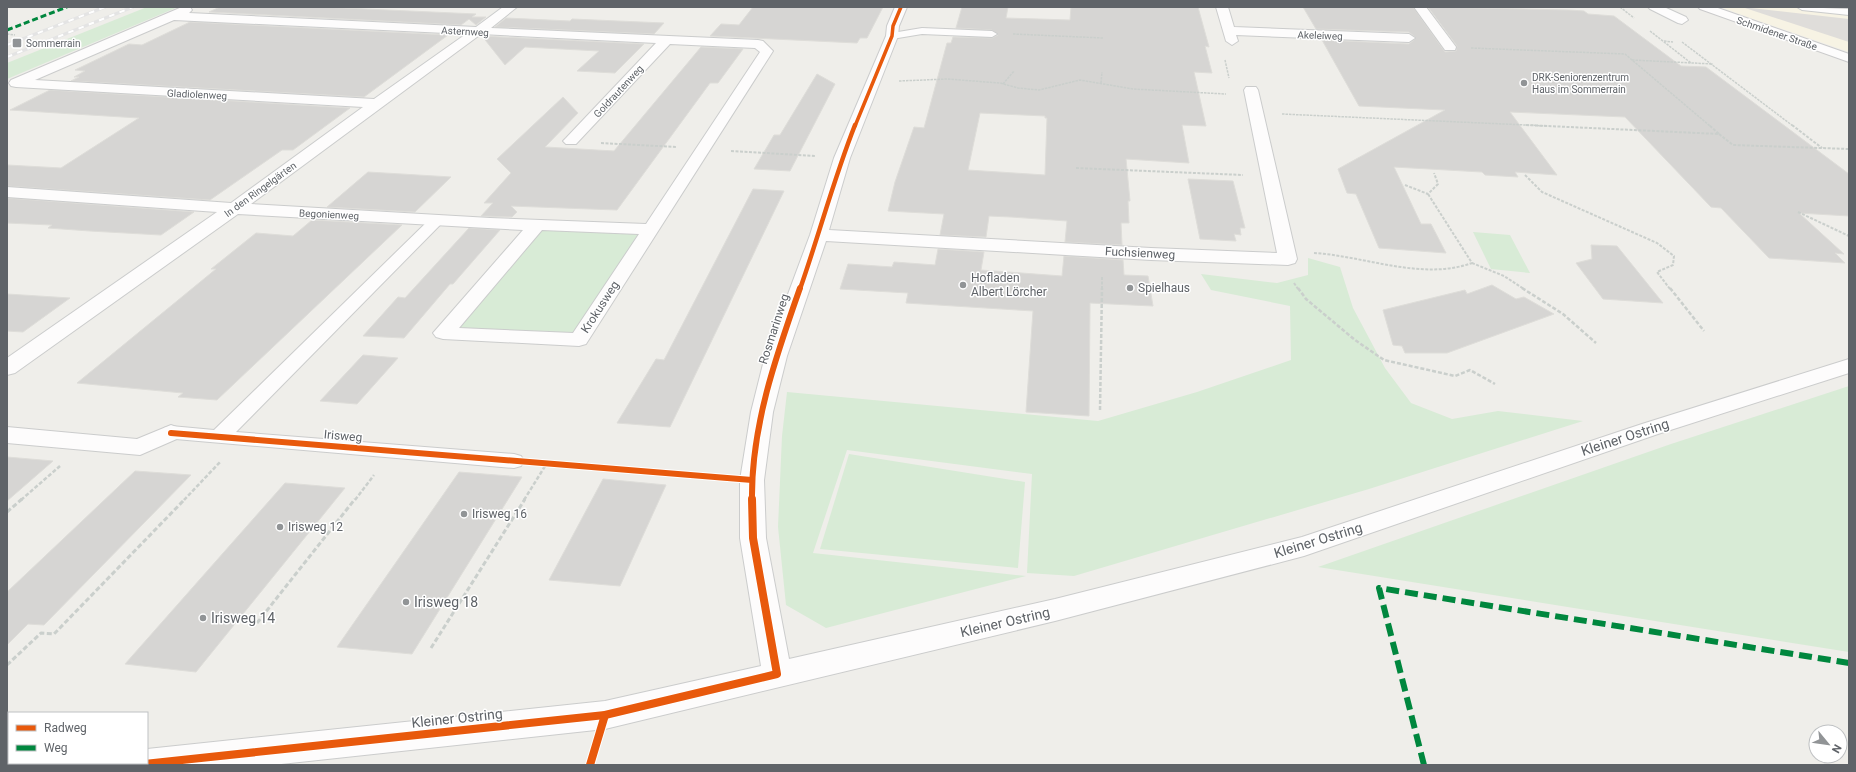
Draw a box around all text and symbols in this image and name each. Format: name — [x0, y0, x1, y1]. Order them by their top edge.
street label: Schmidener Straße — [1735, 14, 1819, 52]
street label: Asternweg — [441, 25, 489, 38]
street label: Akeleiweg — [1297, 29, 1343, 42]
marker: Sommerrain — [11, 37, 23, 49]
place label: Sommerrain — [26, 38, 80, 49]
street label: Goldrautenweg — [591, 63, 645, 120]
place label: DRK-Seniorenzentrum Haus im Sommerrain — [1532, 72, 1629, 95]
marker: DRK-Seniorenzentrum Haus im Sommerrain — [1519, 78, 1529, 88]
street label: Gladiolenweg — [167, 87, 227, 102]
street label: In den Ringelgärten — [222, 160, 298, 219]
street label: Begonienweg — [299, 207, 359, 222]
street label: Fuchsienweg — [1105, 244, 1175, 262]
place label: Hofladen Albert Lörcher — [971, 271, 1047, 299]
street label: Krokusweg — [578, 278, 622, 336]
marker: Hofladen Albert Lörcher — [958, 280, 968, 290]
place label: Spielhaus — [1138, 281, 1190, 295]
marker: Spielhaus — [1125, 283, 1135, 293]
street label: Rosmarinweg — [756, 292, 792, 366]
street label: Kleiner Ostring — [1579, 415, 1671, 459]
street label: Irisweg — [323, 427, 363, 445]
place label: Irisweg 16 — [472, 507, 527, 521]
marker: Irisweg 16 — [459, 509, 469, 519]
street label: Kleiner Ostring — [1272, 519, 1364, 561]
place label: Irisweg 12 — [288, 520, 343, 534]
marker: Irisweg 12 — [275, 522, 285, 532]
place label: Irisweg 18 — [414, 594, 478, 610]
marker: Irisweg 18 — [401, 597, 411, 607]
street label: Kleiner Ostring — [959, 604, 1051, 640]
place label: Irisweg 14 — [211, 610, 275, 626]
marker: Irisweg 14 — [198, 613, 208, 623]
street label: Kleiner Ostring — [411, 705, 503, 731]
legend — [8, 712, 148, 764]
text: Radweg — [44, 721, 87, 735]
north arrow — [1808, 724, 1848, 764]
text: Weg — [44, 741, 68, 755]
text: N — [1829, 742, 1844, 755]

